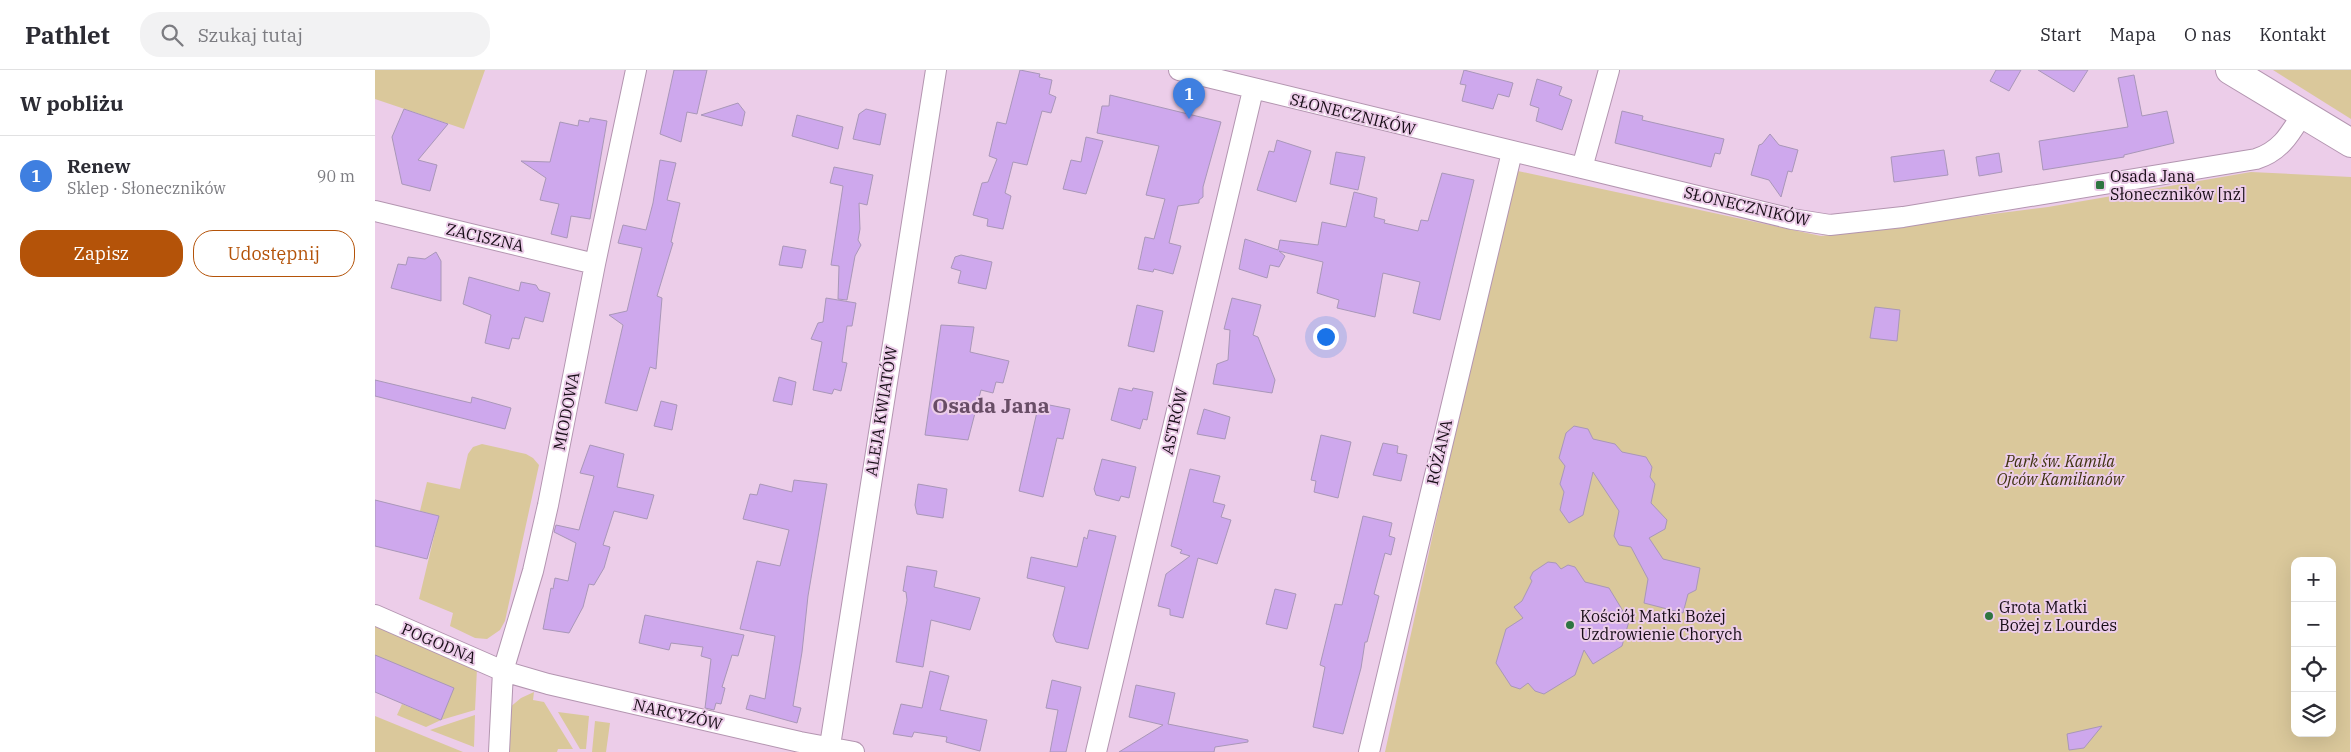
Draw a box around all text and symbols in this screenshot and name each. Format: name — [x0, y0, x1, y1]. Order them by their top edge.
search box — [140, 12, 490, 57]
text: Pathlet — [25, 19, 110, 51]
icon: search — [158, 21, 186, 49]
text: Szukaj tutaj — [198, 23, 303, 47]
text: Start — [2040, 23, 2081, 46]
text: Mapa — [2109, 23, 2156, 46]
text: O nas — [2184, 23, 2231, 46]
text: Kontakt — [2259, 23, 2326, 46]
pin: 1 — [1173, 78, 1205, 119]
street label: SŁONECZNIKÓW — [1288, 88, 1419, 139]
text: W pobliżu — [20, 89, 123, 117]
text: Renew — [67, 154, 131, 178]
text: 1 — [31, 166, 41, 186]
text: 90 m — [317, 166, 355, 186]
place label: Osada Jana Słoneczników [nż] — [2110, 166, 2245, 204]
text: Sklep · Słoneczników — [67, 178, 226, 198]
marker: Osada Jana Słoneczników [nż] — [2094, 179, 2106, 191]
street label: SŁONECZNIKÓW — [1682, 181, 1813, 230]
street label: ZACISZNA — [444, 218, 526, 256]
button: Zapisz — [20, 230, 183, 277]
button: Udostępnij — [193, 230, 355, 277]
your location — [1313, 324, 1339, 350]
street label: ALEJA KWIATÓW — [860, 344, 901, 478]
street label: MIODOWA — [549, 370, 583, 452]
street label: ASTRÓW — [1156, 385, 1191, 456]
district label: Osada Jana — [932, 391, 1050, 419]
street label: RÓŻANA — [1421, 417, 1456, 487]
park label: Park św. Kamila Ojców Kamilianów — [1996, 451, 2125, 489]
map controls — [2291, 557, 2336, 737]
button: + — [2291, 557, 2336, 602]
place label: Grota Matki Bożej z Lourdes — [1999, 597, 2117, 635]
button: − — [2291, 602, 2336, 647]
place label: Kościół Matki Bożej Uzdrowienie Chorych — [1580, 606, 1742, 644]
marker: Grota Matki Bożej z Lourdes — [1983, 610, 1995, 622]
street label: POGODNA — [399, 618, 480, 668]
marker: Kościół Matki Bożej Uzdrowienie Chorych — [1564, 619, 1576, 631]
button: locate — [2291, 647, 2336, 692]
button: layers — [2291, 692, 2336, 737]
street label: NARCYZÓW — [631, 693, 725, 734]

